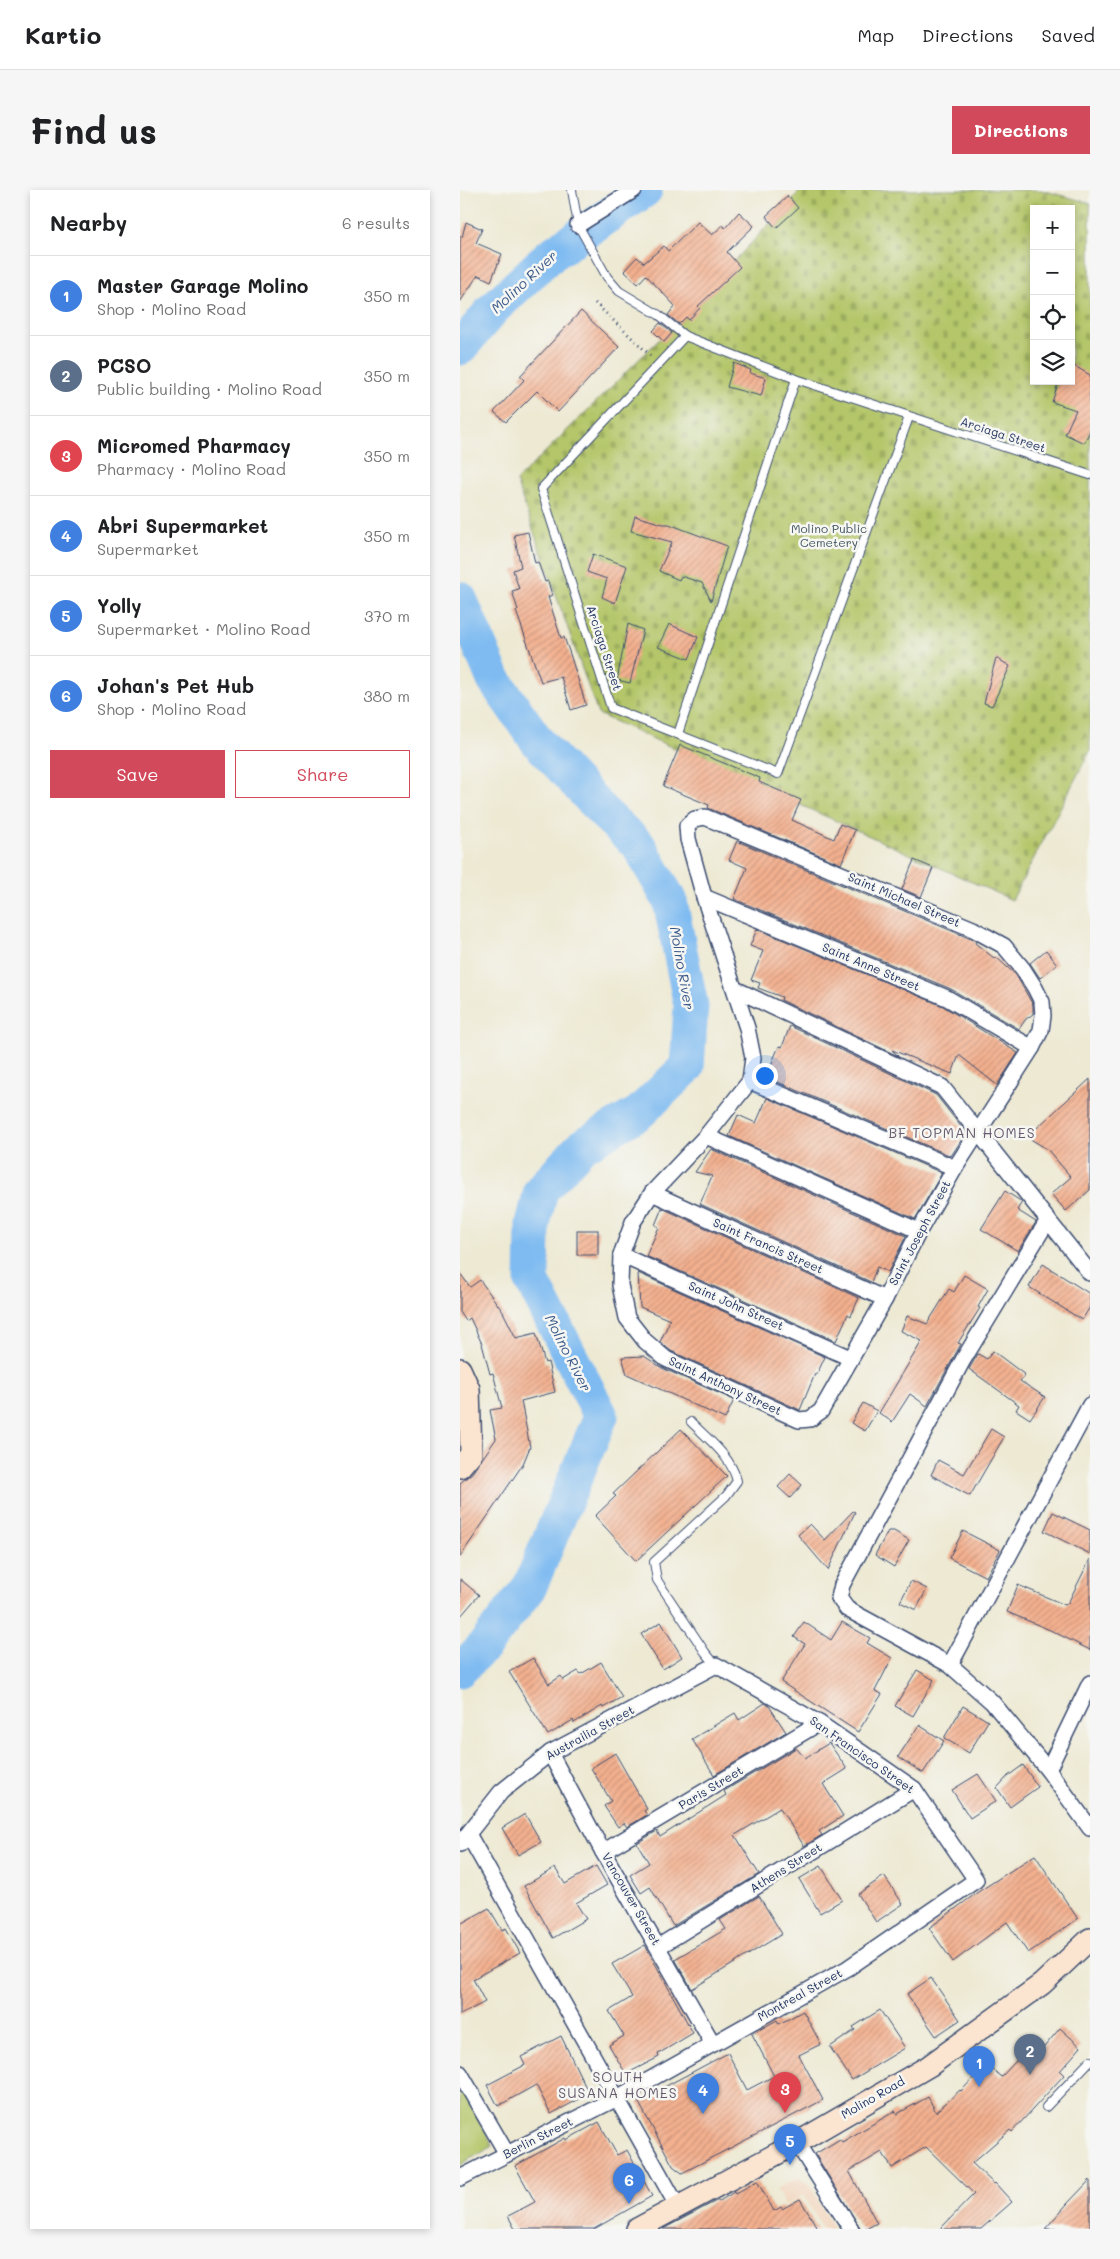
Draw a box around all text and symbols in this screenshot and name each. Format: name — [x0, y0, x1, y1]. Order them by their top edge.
text: Kartio — [25, 19, 101, 50]
text: Map — [857, 23, 894, 47]
text: Directions — [922, 23, 1014, 47]
text: Saved — [1042, 23, 1095, 47]
button: Directions — [952, 106, 1090, 154]
text: Find us — [30, 107, 157, 153]
map controls — [1030, 205, 1075, 385]
button: + — [1030, 205, 1075, 250]
text: Nearby — [50, 209, 127, 236]
text: 6 results — [342, 212, 410, 233]
water label: Molino River — [486, 246, 561, 317]
button: − — [1030, 250, 1075, 295]
text: Master Garage Molino — [97, 273, 308, 298]
text: 1 — [62, 285, 70, 306]
text: 350 m — [364, 285, 410, 306]
button: locate — [1030, 295, 1075, 340]
text: Shop · Molino Road — [97, 298, 246, 319]
button: layers — [1030, 340, 1075, 385]
text: PCSO — [97, 353, 151, 378]
text: 2 — [62, 365, 70, 386]
text: 350 m — [364, 365, 410, 386]
text: Public building · Molino Road — [97, 378, 322, 399]
street label: Arciaga Street — [959, 413, 1048, 455]
text: Micromed Pharmacy — [97, 433, 291, 458]
text: 3 — [61, 445, 71, 466]
text: 350 m — [364, 445, 410, 466]
text: Pharmacy · Molino Road — [97, 458, 286, 479]
text: Abri Supermarket — [97, 513, 268, 538]
park label: Molino Public Cemetery — [791, 520, 867, 550]
text: 4 — [61, 525, 71, 546]
text: 350 m — [364, 525, 410, 546]
text: Supermarket — [97, 538, 199, 559]
text: Yolly — [97, 593, 142, 618]
street label: Arciaga Street — [584, 603, 626, 692]
text: 5 — [61, 605, 71, 626]
text: 370 m — [364, 605, 410, 626]
text: Supermarket · Molino Road — [97, 618, 310, 639]
text: Johan's Pet Hub — [97, 673, 254, 698]
text: 6 — [61, 685, 71, 706]
text: 380 m — [363, 685, 410, 706]
text: Shop · Molino Road — [97, 698, 246, 719]
button: Save — [50, 750, 225, 798]
button: Share — [235, 750, 410, 798]
street label: Saint Michael Street — [846, 868, 963, 930]
water label: Molino River — [666, 925, 699, 1011]
street label: Saint Anne Street — [820, 938, 923, 994]
your location — [752, 1063, 778, 1089]
district label: BF TOPMAN HOMES — [888, 1123, 1036, 1142]
street label: Saint Joseph Street — [885, 1177, 954, 1288]
street label: Saint Francis Street — [711, 1214, 826, 1277]
street label: Saint John Street — [686, 1277, 787, 1333]
water label: Molino River — [541, 1311, 596, 1395]
street label: Saint Anthony Street — [666, 1352, 784, 1418]
street label: Austrailia Street — [542, 1701, 637, 1763]
street label: San Francisco Street — [807, 1712, 918, 1796]
street label: Paris Street — [675, 1762, 746, 1813]
street label: Athens Street — [746, 1839, 825, 1896]
street label: Vancouver Street — [599, 1849, 665, 1948]
street label: Montreal Street — [754, 1964, 845, 2024]
pin: 2 — [1014, 2034, 1046, 2075]
pin: 1 — [963, 2046, 995, 2087]
district label: SOUTH SUSANA HOMES — [558, 2067, 678, 2102]
pin: 3 — [769, 2072, 801, 2113]
street label: Molino Road — [838, 2072, 908, 2122]
pin: 4 — [687, 2073, 719, 2114]
street label: Berlin Street — [500, 2113, 575, 2162]
pin: 5 — [774, 2124, 806, 2165]
pin: 6 — [613, 2163, 645, 2204]

